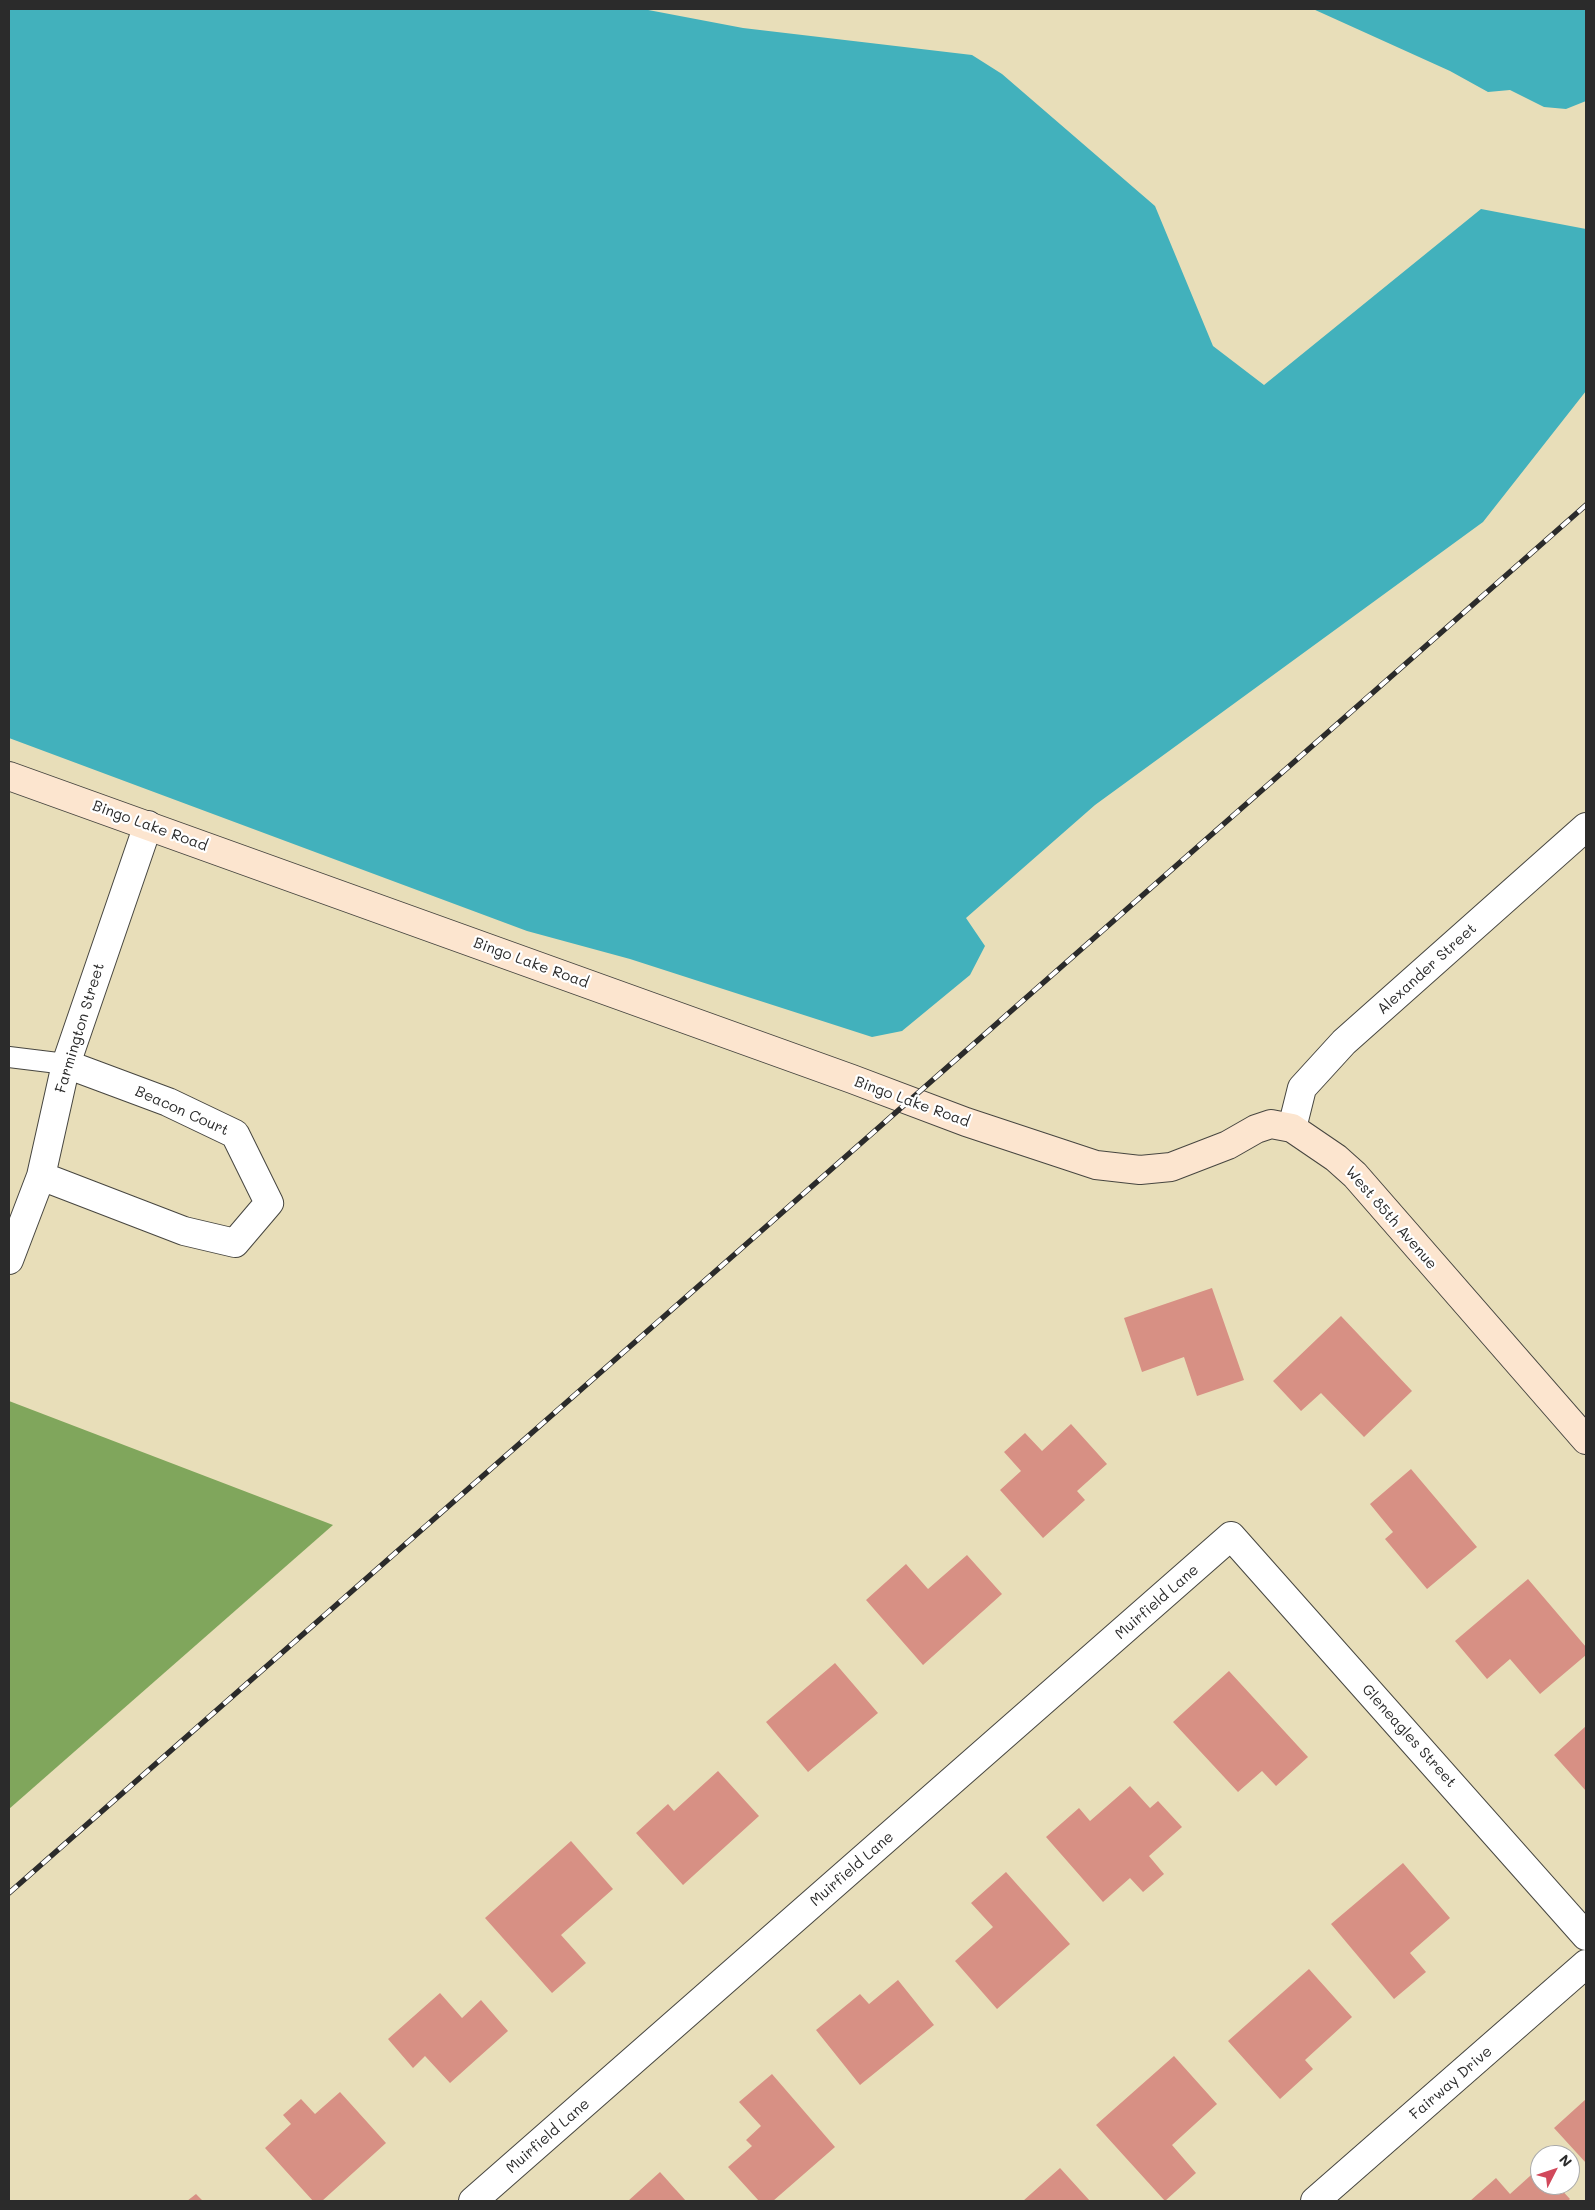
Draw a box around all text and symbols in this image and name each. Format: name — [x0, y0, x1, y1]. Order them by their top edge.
street label: Bingo Lake Road — [90, 797, 210, 855]
street label: Alexander Street — [1374, 920, 1480, 1018]
street label: Bingo Lake Road — [471, 934, 591, 992]
street label: Farmington Street — [52, 961, 108, 1095]
street label: Bingo Lake Road — [852, 1073, 972, 1131]
street label: Beacon Court — [132, 1082, 232, 1140]
street label: West 85th Avenue — [1341, 1163, 1441, 1273]
street label: Muirfield Lane — [1112, 1561, 1202, 1643]
street label: Gleneagles Street — [1358, 1681, 1460, 1791]
street label: Muirfield Lane — [807, 1828, 897, 1910]
street label: Fairway Drive — [1406, 2042, 1496, 2124]
street label: Muirfield Lane — [503, 2095, 593, 2177]
north arrow — [1530, 2145, 1580, 2195]
text: N — [1555, 2150, 1577, 2171]

